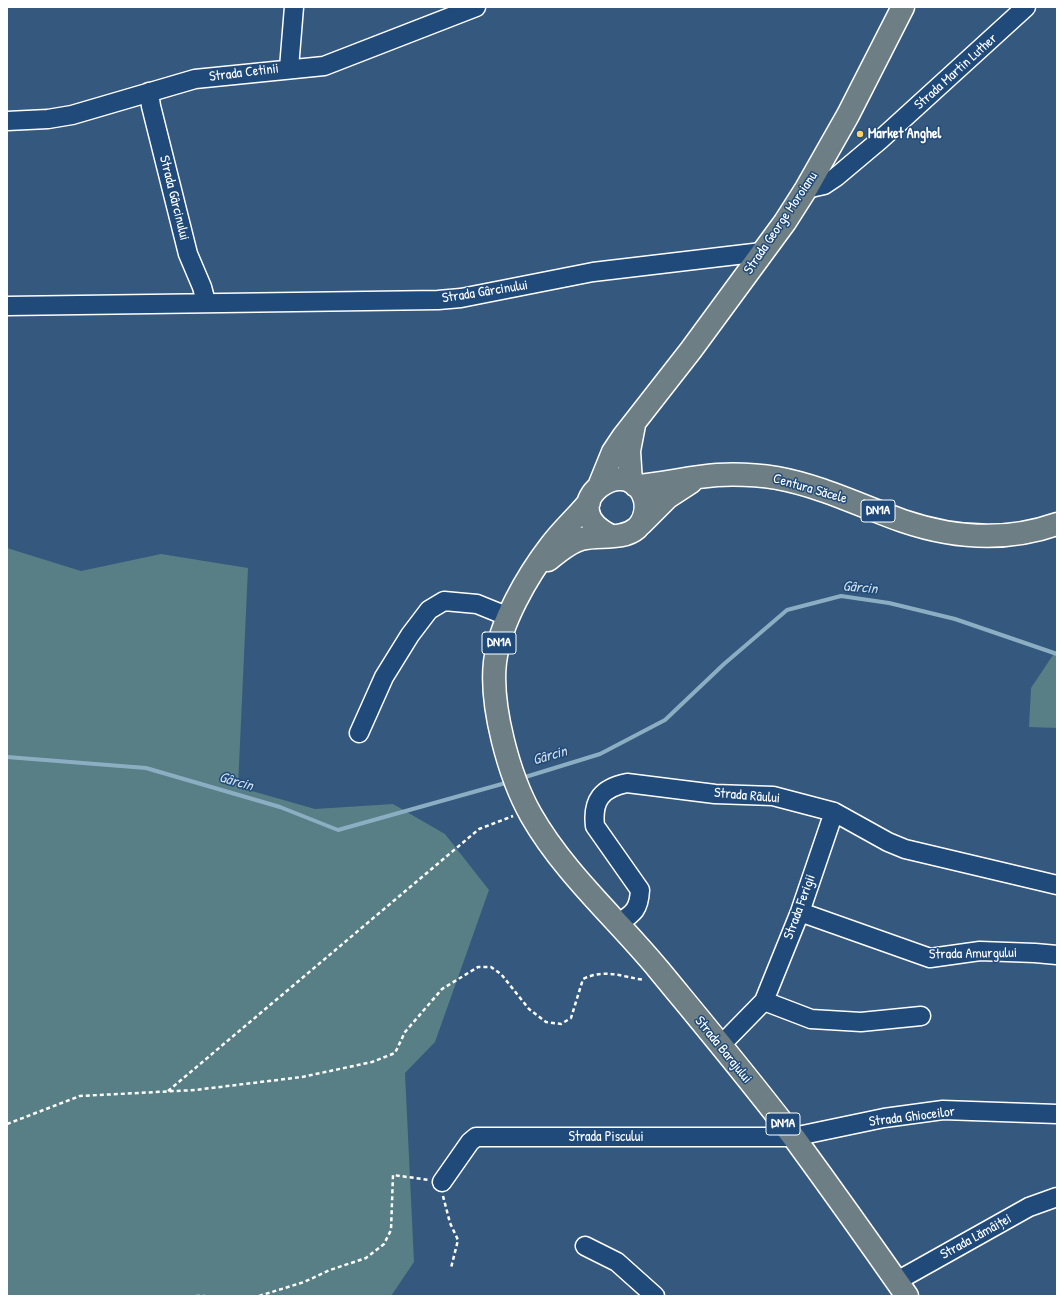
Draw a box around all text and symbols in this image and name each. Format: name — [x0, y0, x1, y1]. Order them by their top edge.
street label: Strada Martin Luther — [911, 30, 1001, 114]
street label: Strada Cetinii — [208, 60, 280, 86]
place label: Market Anghel — [868, 126, 941, 142]
marker: Market Anghel — [855, 129, 865, 139]
street label: Strada Gârcinului — [155, 154, 193, 242]
street label: Strada George Moroianu — [740, 168, 822, 278]
street label: Strada Gârcinului — [441, 277, 529, 307]
street label: Centura Săcele — [771, 470, 849, 508]
road number: DN1A — [861, 500, 895, 522]
water label: Gârcin — [842, 578, 878, 598]
road number: DN1A — [482, 632, 516, 654]
water label: Gârcin — [531, 743, 569, 769]
water label: Gârcin — [217, 769, 255, 795]
street label: Strada Râului — [713, 785, 781, 807]
street label: Strada Ferigii — [780, 872, 820, 942]
street label: Strada Amurgului — [929, 945, 1017, 963]
street label: Strada Barajului — [691, 1013, 755, 1087]
street label: Strada Ghioceilor — [868, 1103, 956, 1131]
road number: DN1A — [766, 1113, 800, 1135]
street label: Strada Piscului — [568, 1129, 644, 1145]
street label: Strada Lămâiței — [938, 1211, 1014, 1263]

